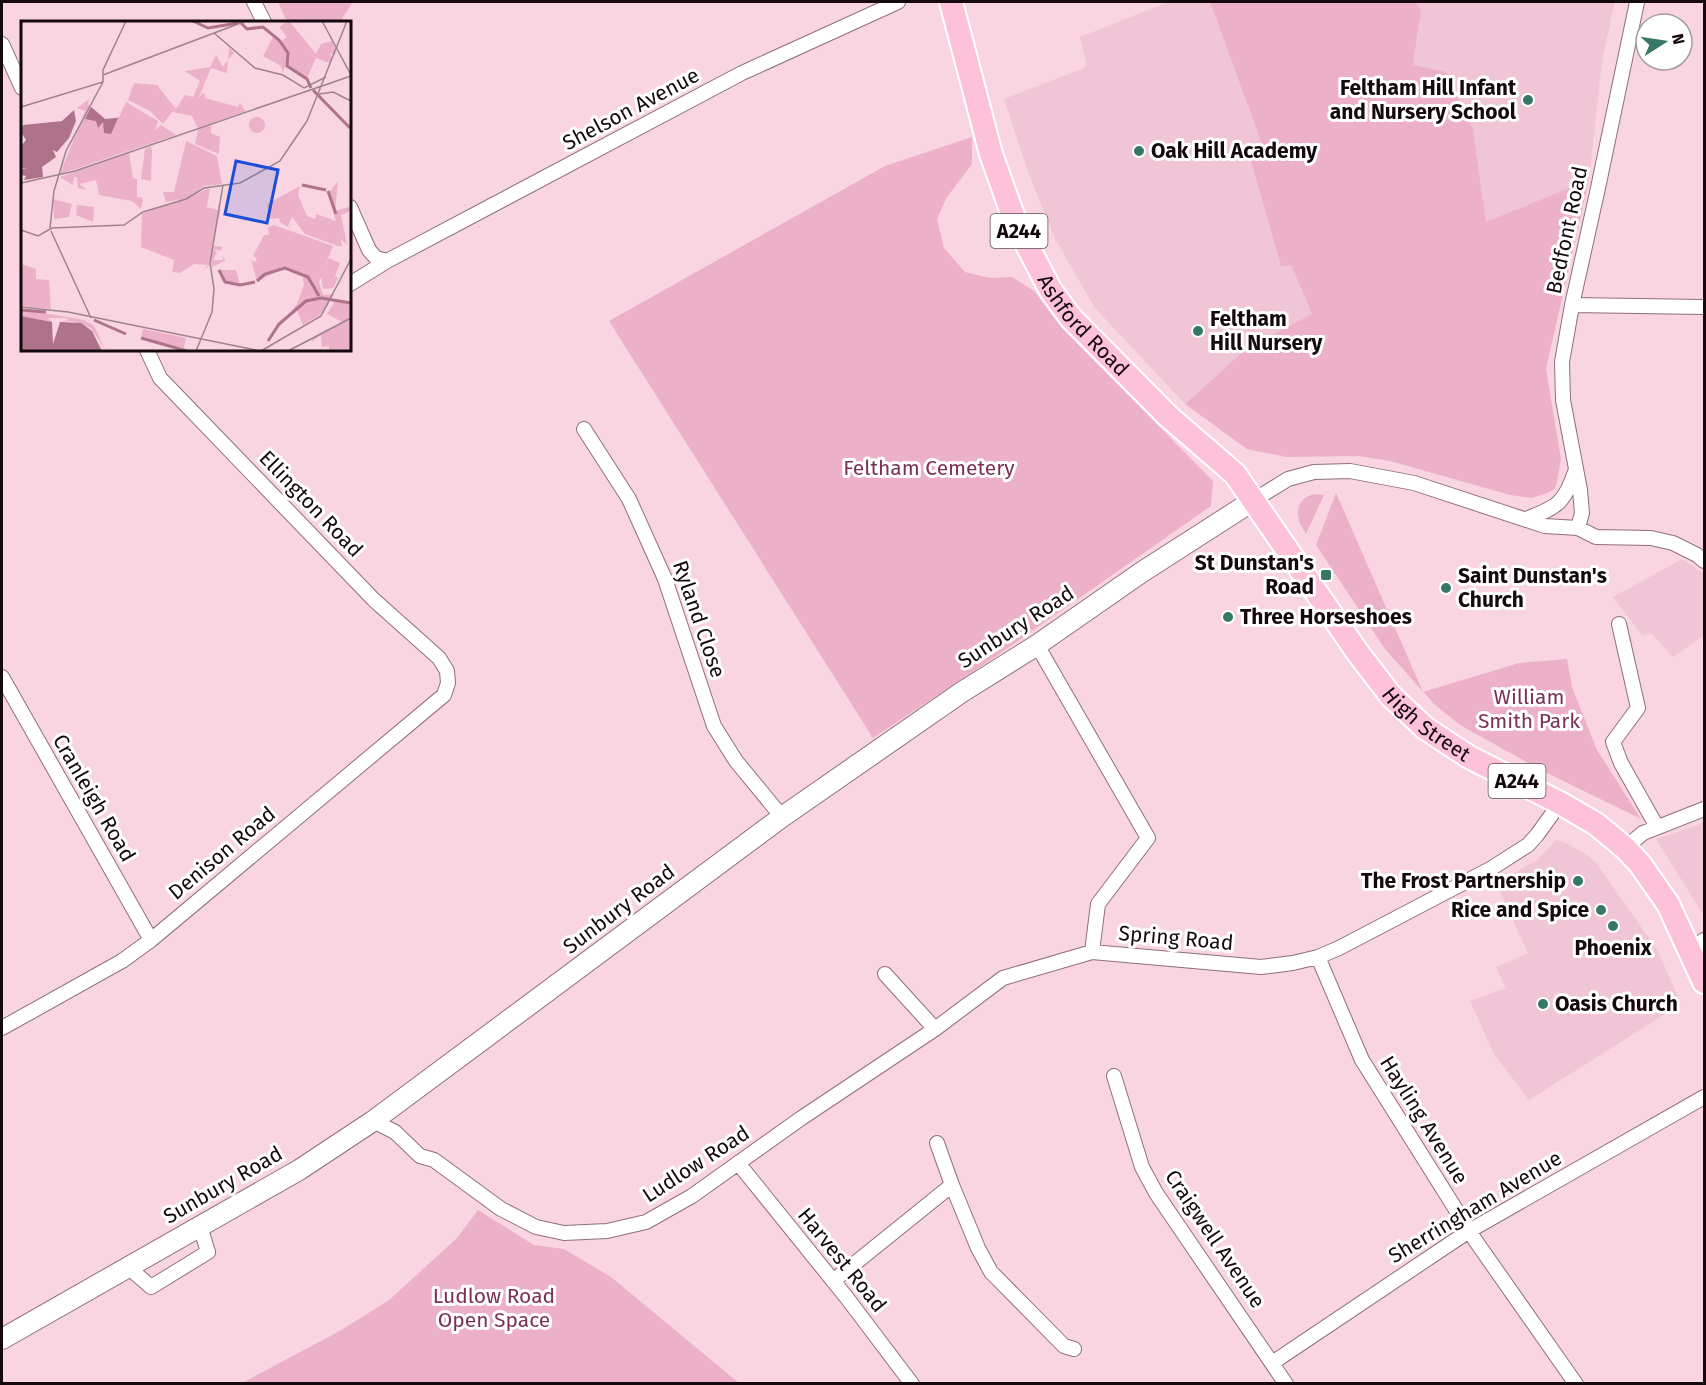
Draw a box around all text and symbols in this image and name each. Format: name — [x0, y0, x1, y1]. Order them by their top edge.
north arrow — [1634, 12, 1694, 72]
inset map — [21, 21, 351, 351]
text: N — [1668, 32, 1689, 46]
street label: Shelson Avenue — [558, 62, 704, 156]
place label: Feltham Hill Infant and Nursery School — [1330, 75, 1517, 125]
marker: Feltham Hill Infant and Nursery School — [1521, 93, 1535, 107]
place label: Oak Hill Academy — [1151, 138, 1317, 164]
marker: Oak Hill Academy — [1132, 144, 1146, 158]
street label: Bedfont Road — [1541, 164, 1593, 296]
road number: A244 — [990, 214, 1048, 248]
street label: Ashford Road — [1032, 270, 1134, 382]
place label: Feltham Hill Nursery — [1210, 306, 1323, 356]
marker: Feltham Hill Nursery — [1191, 324, 1205, 338]
street label: Ellington Road — [254, 445, 368, 563]
park label: Feltham Cemetery — [843, 455, 1015, 481]
place label: St Dunstan's Road — [1195, 550, 1314, 600]
street label: Ryland Close — [667, 557, 731, 681]
place label: Saint Dunstan's Church — [1458, 563, 1607, 613]
marker: St Dunstan's Road — [1319, 568, 1333, 582]
street label: Sunbury Road — [953, 580, 1079, 674]
marker: Saint Dunstan's Church — [1439, 581, 1453, 595]
place label: Three Horseshoes — [1240, 604, 1412, 630]
marker: Three Horseshoes — [1221, 610, 1235, 624]
street label: High Street — [1376, 682, 1476, 768]
park label: William Smith Park — [1478, 684, 1580, 734]
street label: Cranleigh Road — [47, 729, 141, 867]
road number: A244 — [1488, 764, 1546, 798]
street label: Denison Road — [163, 801, 281, 905]
street label: Sunbury Road — [558, 859, 680, 959]
place label: The Frost Partnership — [1361, 868, 1566, 894]
marker: The Frost Partnership — [1571, 874, 1585, 888]
place label: Rice and Spice — [1451, 897, 1589, 923]
marker: Rice and Spice — [1594, 903, 1608, 917]
marker: Phoenix — [1606, 919, 1620, 933]
street label: Spring Road — [1118, 920, 1234, 956]
place label: Phoenix — [1575, 935, 1652, 961]
place label: Oasis Church — [1555, 991, 1678, 1017]
marker: Oasis Church — [1536, 997, 1550, 1011]
street label: Hayling Avenue — [1374, 1051, 1474, 1189]
street label: Ludlow Road — [638, 1120, 754, 1208]
street label: Sunbury Road — [159, 1140, 287, 1230]
street label: Sherringham Avenue — [1384, 1145, 1566, 1269]
street label: Craigwell Avenue — [1159, 1165, 1271, 1313]
street label: Harvest Road — [792, 1203, 892, 1317]
park label: Ludlow Road Open Space — [433, 1283, 555, 1333]

